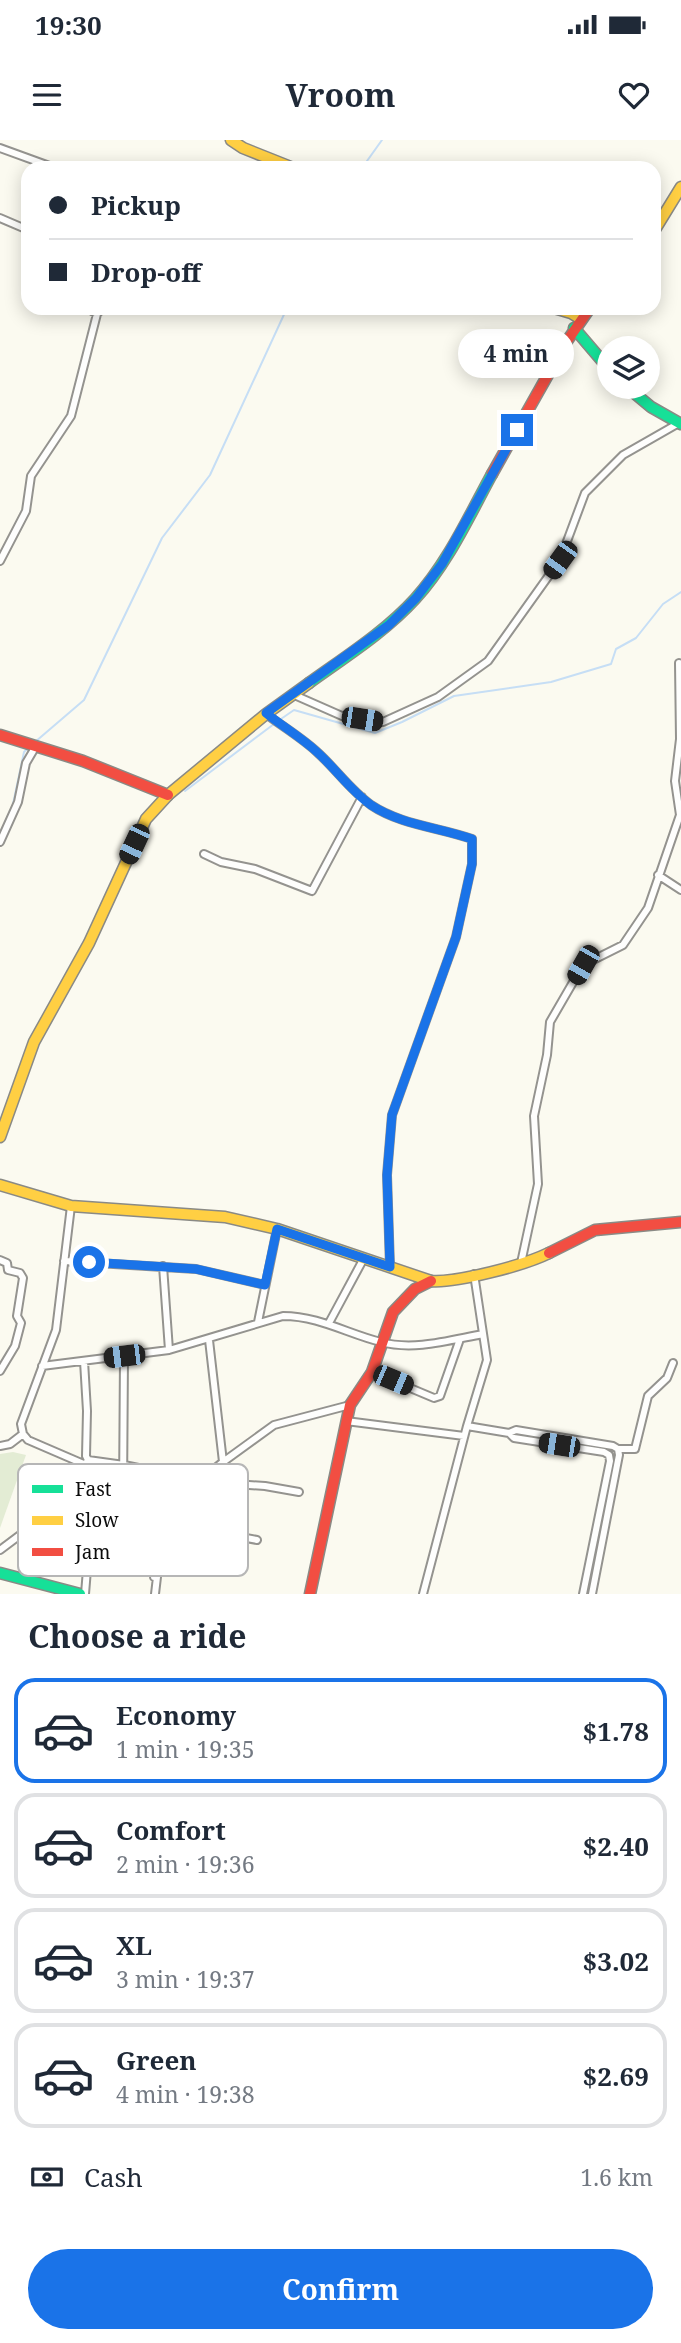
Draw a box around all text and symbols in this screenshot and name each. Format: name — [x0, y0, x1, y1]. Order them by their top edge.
text: 19:30 — [35, 7, 102, 43]
text: Vroom — [286, 73, 395, 116]
icon: menu — [28, 76, 66, 114]
icon: heart — [615, 76, 653, 114]
text: Pickup — [91, 187, 181, 223]
text: Drop-off — [91, 254, 201, 290]
callout: 4 min — [459, 328, 575, 378]
map controls — [597, 336, 660, 399]
button: layers — [597, 336, 660, 399]
text: 4 min — [483, 337, 549, 369]
route end — [501, 414, 533, 446]
car — [540, 537, 581, 583]
car — [340, 705, 385, 733]
car — [116, 821, 153, 867]
car — [564, 942, 603, 988]
route start — [73, 1246, 105, 1278]
car — [102, 1343, 147, 1369]
car — [370, 1362, 417, 1398]
car — [537, 1431, 582, 1459]
legend — [18, 1464, 248, 1576]
text: Fast — [75, 1476, 112, 1502]
text: Slow — [75, 1507, 119, 1533]
text: Jam — [74, 1539, 110, 1565]
text: Choose a ride — [28, 1614, 247, 1657]
text: Economy — [116, 1697, 236, 1733]
icon: car — [32, 1699, 95, 1762]
text: $1.78 — [583, 1713, 649, 1749]
text: 1 min · 19:35 — [116, 1733, 254, 1765]
text: Comfort — [116, 1812, 226, 1848]
icon: car — [32, 1814, 95, 1877]
text: $2.40 — [583, 1828, 649, 1864]
text: 2 min · 19:36 — [116, 1848, 254, 1880]
text: XL — [116, 1927, 152, 1963]
icon: car — [32, 1929, 95, 1992]
text: $3.02 — [583, 1943, 649, 1979]
text: 3 min · 19:37 — [116, 1963, 254, 1995]
text: Green — [116, 2042, 197, 2078]
icon: car — [32, 2044, 95, 2107]
text: $2.69 — [583, 2058, 649, 2094]
text: 4 min · 19:38 — [116, 2078, 254, 2110]
icon: cash — [28, 2158, 66, 2196]
text: Cash — [84, 2159, 143, 2195]
text: 1.6 km — [580, 2161, 653, 2193]
button: Confirm — [28, 2249, 653, 2329]

